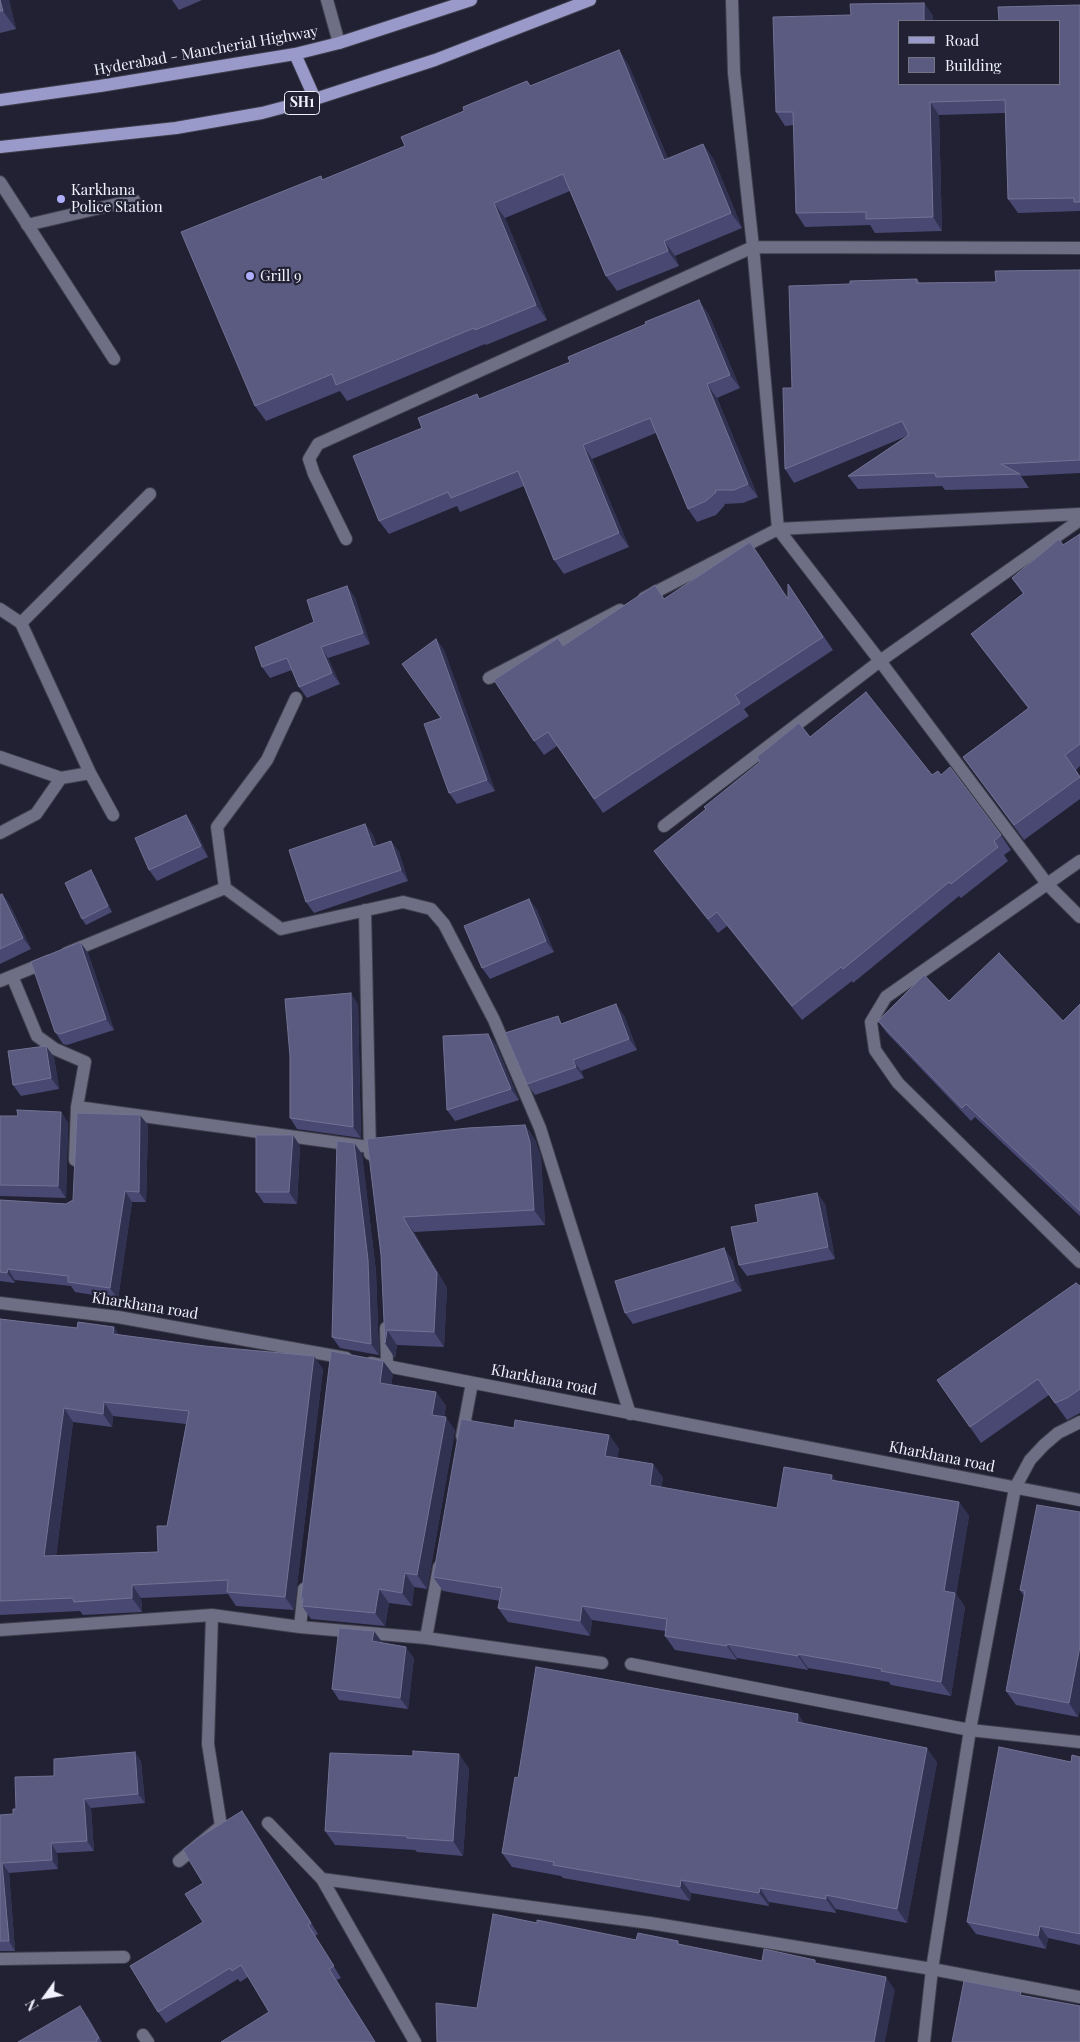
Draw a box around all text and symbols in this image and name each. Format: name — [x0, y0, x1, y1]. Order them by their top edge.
legend — [898, 20, 1060, 85]
street label: Hyderabad - Mancherial Highway — [93, 22, 319, 80]
text: Road — [945, 30, 979, 50]
text: Building — [945, 55, 1001, 75]
road number: SH1 — [284, 92, 320, 115]
place label: Karkhana Police Station — [71, 181, 163, 216]
marker: Karkhana Police Station — [55, 193, 67, 205]
place label: Grill 9 — [260, 267, 302, 285]
marker: Grill 9 — [244, 270, 256, 282]
street label: Kharkhana road — [90, 1289, 200, 1323]
street label: Kharkhana road — [490, 1361, 598, 1399]
street label: Kharkhana road — [888, 1438, 996, 1476]
north arrow — [20, 1972, 70, 2022]
text: N — [21, 1996, 43, 2015]

